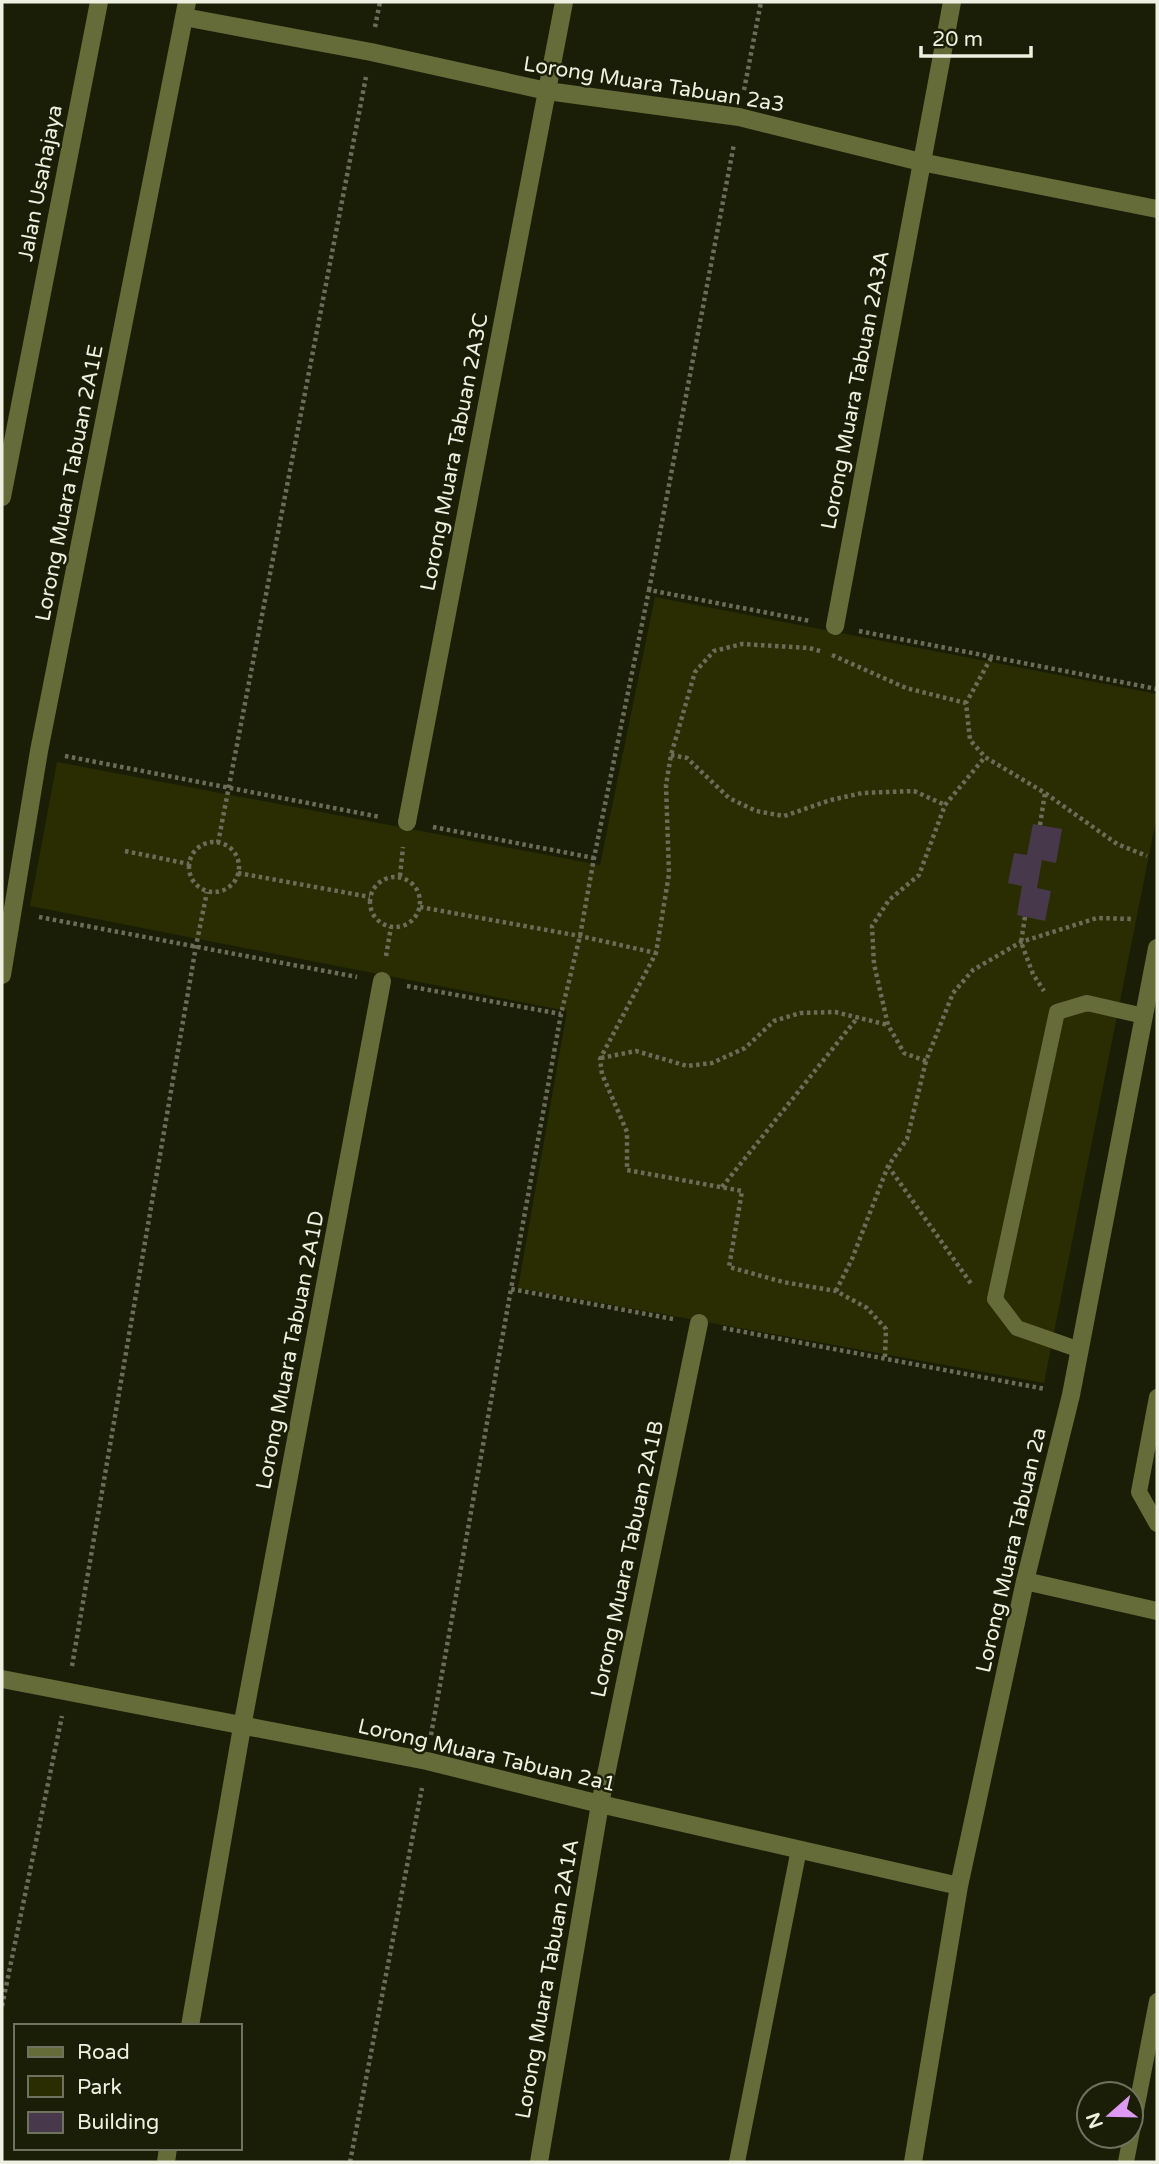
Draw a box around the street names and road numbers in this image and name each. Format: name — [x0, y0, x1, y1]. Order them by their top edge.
street label: Lorong Muara Tabuan 2a3 — [522, 52, 786, 117]
street label: Jalan Usahajaya — [13, 103, 68, 263]
street label: Lorong Muara Tabuan 2A3A — [816, 249, 895, 532]
street label: Lorong Muara Tabuan 2A3C — [415, 311, 494, 593]
street label: Lorong Muara Tabuan 2A1E — [30, 343, 109, 624]
street label: Lorong Muara Tabuan 2A1D — [251, 1209, 330, 1492]
street label: Lorong Muara Tabuan 2A1B — [586, 1418, 669, 1700]
street label: Lorong Muara Tabuan 2a — [971, 1425, 1052, 1675]
street label: Lorong Muara Tabuan 2a1 — [355, 1714, 618, 1797]
street label: Lorong Muara Tabuan 2A1A — [511, 1837, 584, 2121]

